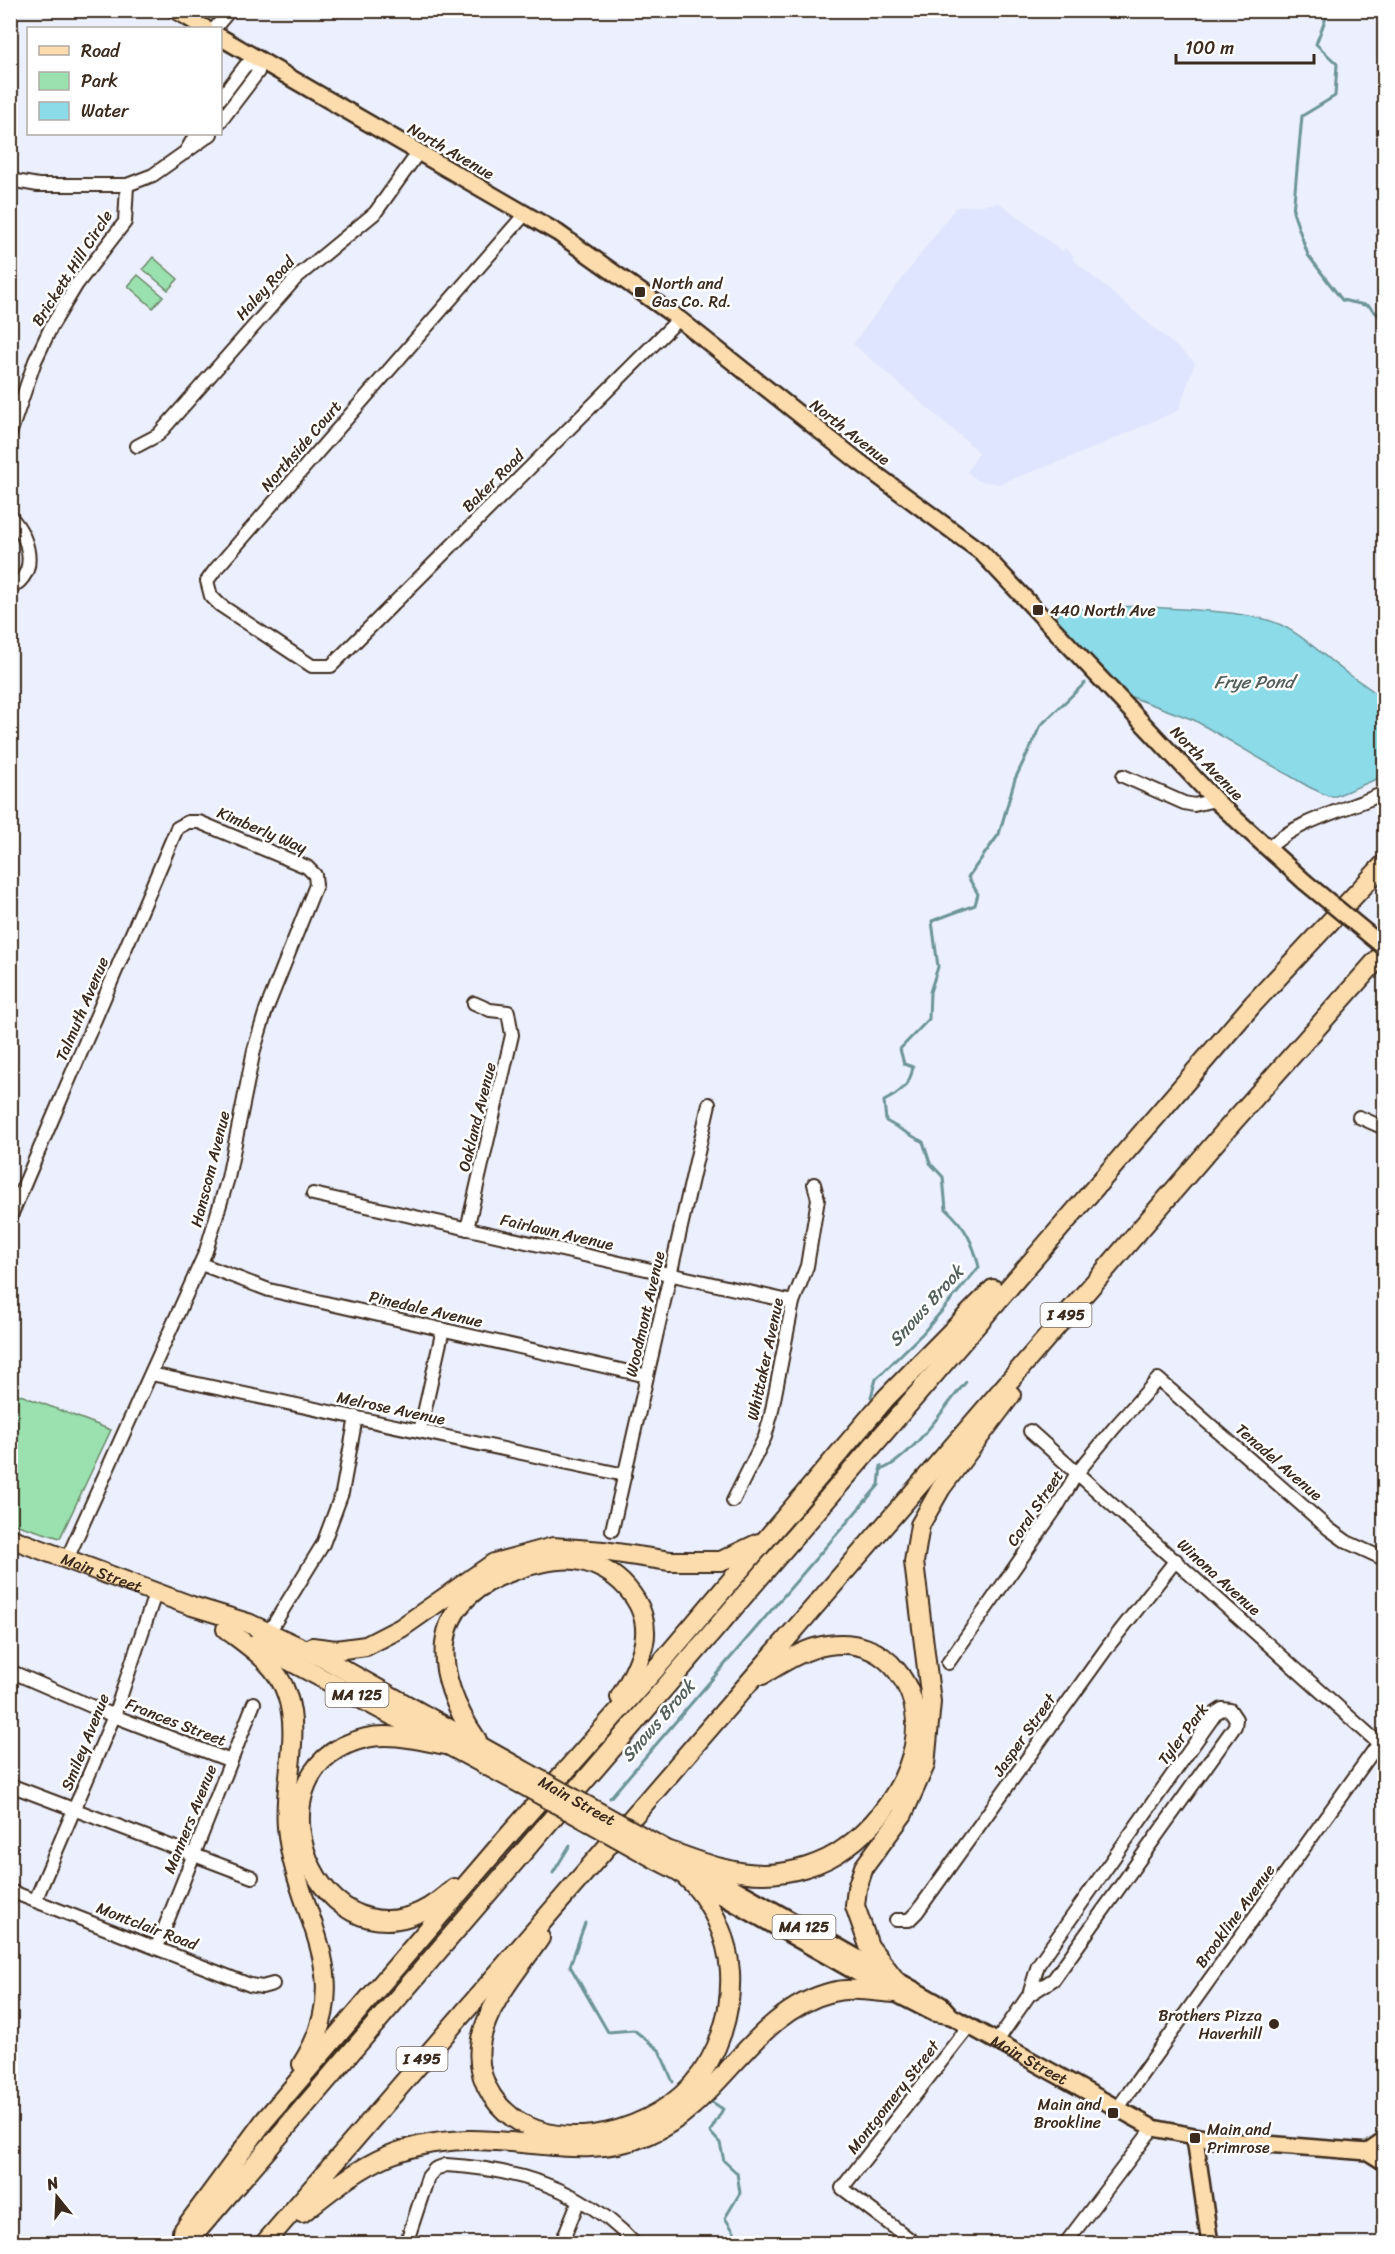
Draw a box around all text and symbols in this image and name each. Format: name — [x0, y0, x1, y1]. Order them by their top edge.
legend — [27, 27, 222, 135]
scale bar — [1176, 27, 1314, 65]
text: 100 m — [1185, 32, 1234, 64]
text: Road — [81, 35, 121, 67]
text: Park — [81, 65, 118, 97]
text: Water — [81, 95, 130, 127]
street label: North Avenue — [402, 114, 500, 188]
street label: Brickett Hill Circle — [23, 204, 121, 332]
street label: Haley Road — [228, 248, 303, 327]
place label: North and Gas Co. Rd. — [652, 269, 731, 316]
marker: North and Gas Co. Rd. — [633, 285, 647, 299]
street label: North Avenue — [803, 391, 897, 473]
street label: Northside Court — [253, 394, 349, 498]
street label: Baker Road — [455, 441, 533, 519]
place label: 440 North Ave — [1050, 596, 1156, 625]
marker: 440 North Ave — [1031, 603, 1045, 617]
water label: Frye Pond — [1214, 666, 1298, 698]
street label: North Avenue — [1163, 718, 1251, 808]
street label: Kimberly Way — [212, 798, 312, 862]
street label: Talmuth Avenue — [47, 952, 117, 1066]
street label: Oakland Avenue — [449, 1059, 505, 1175]
street label: Hanscom Avenue — [182, 1108, 238, 1230]
street label: Fairlawn Avenue — [498, 1205, 617, 1259]
street label: Woodmont Avenue — [616, 1248, 674, 1380]
water label: Snows Brook — [880, 1256, 973, 1354]
street label: Pinedale Avenue — [366, 1282, 486, 1336]
street label: Whittaker Avenue — [738, 1295, 792, 1423]
road number: I 495 — [1040, 1303, 1092, 1327]
street label: Melrose Avenue — [334, 1382, 448, 1434]
street label: Tenadel Avenue — [1229, 1416, 1330, 1509]
street label: Coral Street — [999, 1464, 1071, 1552]
street label: Winona Avenue — [1170, 1531, 1268, 1623]
street label: Main Street — [57, 1544, 147, 1601]
water label: Snows Brook — [613, 1670, 705, 1770]
road number: MA 125 — [326, 1683, 388, 1707]
street label: Jasper Street — [984, 1687, 1064, 1784]
street label: Smiley Avenue — [52, 1689, 118, 1795]
street label: Frances Street — [121, 1689, 231, 1755]
street label: Tyler Park — [1150, 1696, 1216, 1771]
street label: Manners Avenue — [155, 1760, 225, 1878]
street label: Main Street — [533, 1767, 621, 1833]
street label: Brookline Avenue — [1187, 1858, 1283, 1974]
street label: Montclair Road — [92, 1893, 204, 1959]
road number: MA 125 — [772, 1915, 836, 1939]
place label: Brothers Pizza Haverhill — [1158, 2001, 1262, 2048]
marker: Brothers Pizza Haverhill — [1267, 2017, 1281, 2031]
street label: Main Street — [985, 2026, 1074, 2093]
street label: Montgomery Street — [839, 2033, 947, 2160]
road number: I 495 — [396, 2047, 448, 2071]
place label: Main and Brookline — [1034, 2090, 1103, 2137]
marker: Main and Brookline — [1106, 2106, 1120, 2120]
place label: Main and Primrose — [1207, 2115, 1272, 2162]
marker: Main and Primrose — [1188, 2131, 1202, 2145]
north arrow — [27, 2167, 87, 2227]
text: N — [42, 2167, 63, 2199]

